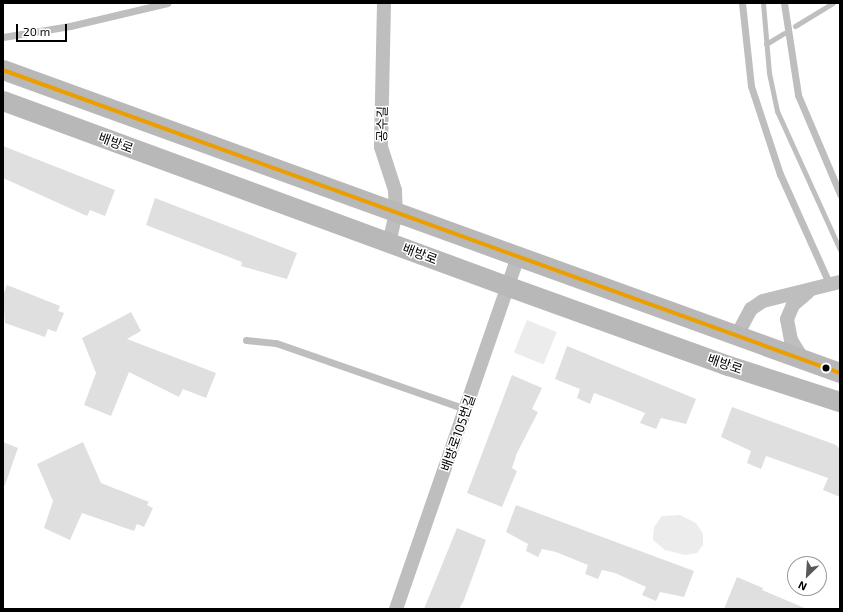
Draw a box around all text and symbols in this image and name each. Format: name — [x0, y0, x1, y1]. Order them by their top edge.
scale bar — [18, 16, 69, 42]
text: 20 m — [23, 24, 50, 38]
street label: 공수길 — [374, 106, 390, 142]
street label: 배방로 — [96, 130, 136, 156]
street label: 배방로 — [400, 240, 440, 268]
street label: 배방로 — [705, 351, 745, 377]
unlabelled marker — [821, 363, 831, 373]
street label: 배방로105번길 — [438, 393, 478, 473]
north arrow — [787, 556, 827, 596]
text: N — [796, 579, 808, 594]

